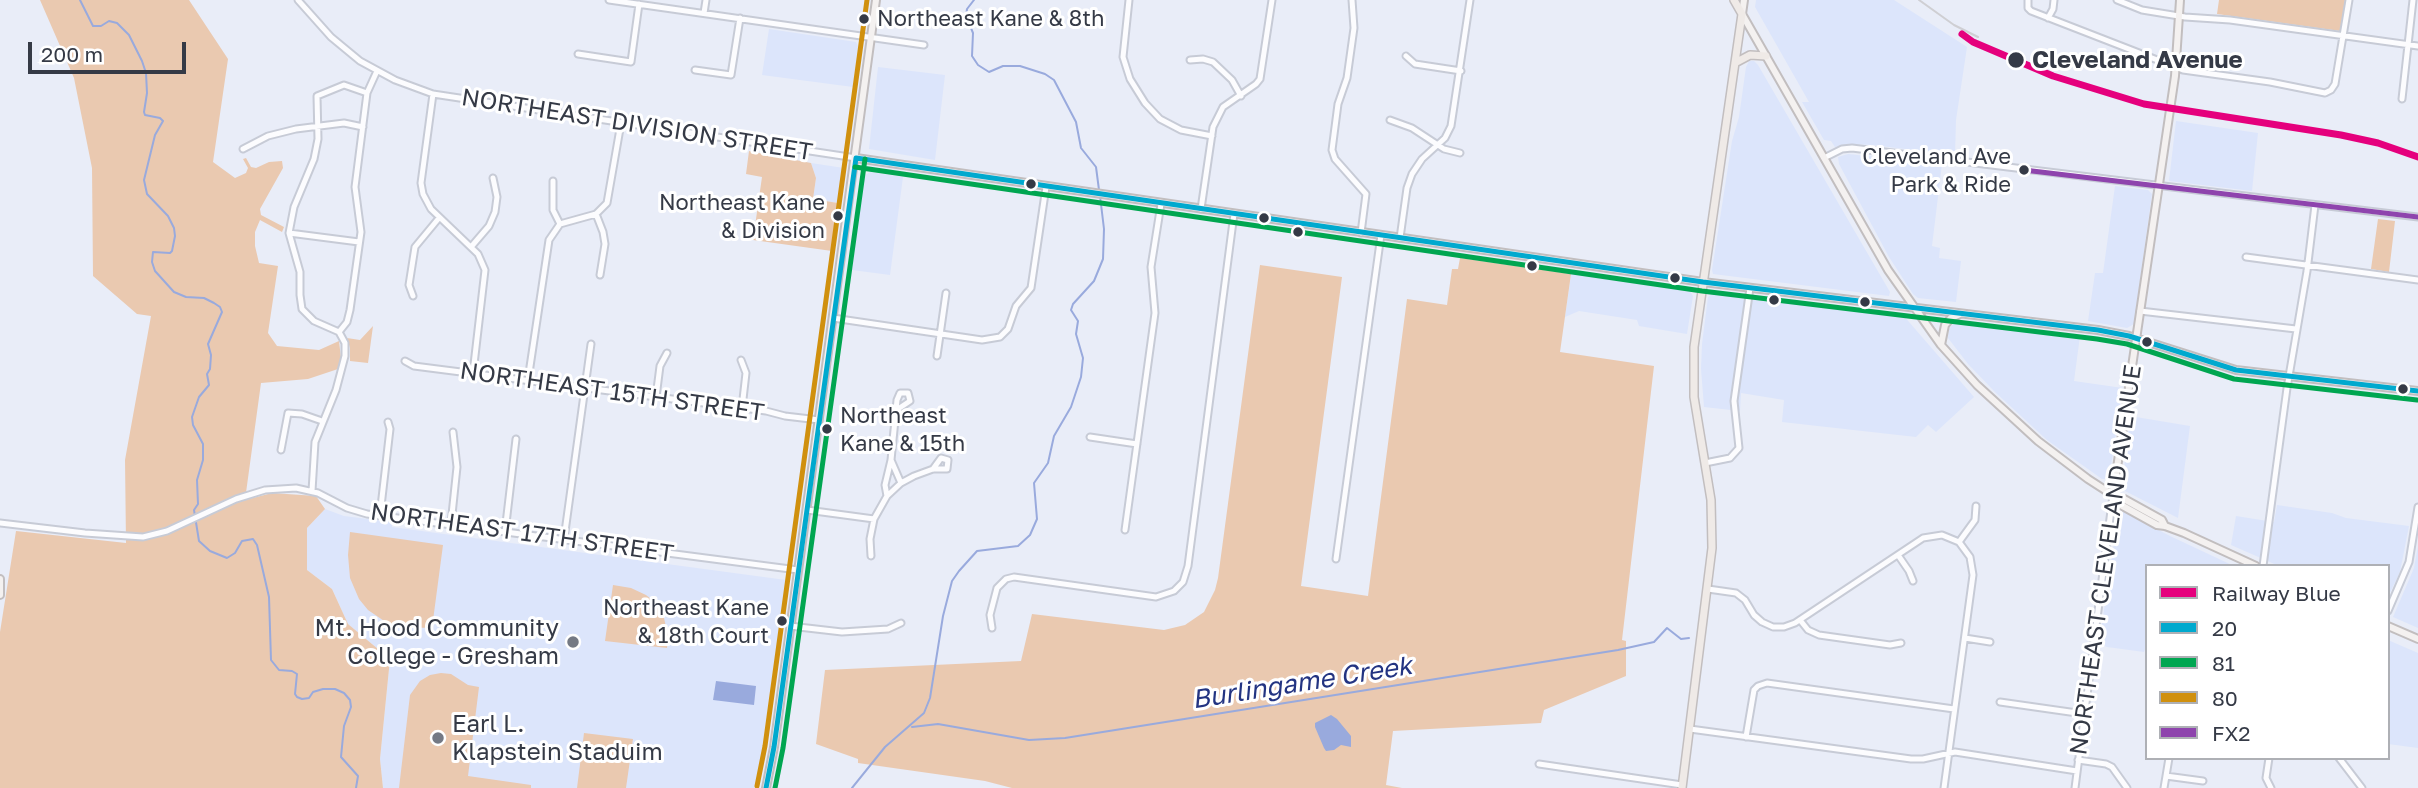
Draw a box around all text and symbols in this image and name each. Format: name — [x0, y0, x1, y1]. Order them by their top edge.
place label: Northeast Kane & 8th — [877, 6, 1105, 32]
marker: Northeast Kane & 8th — [857, 12, 871, 26]
scale bar — [32, 28, 189, 72]
text: 200 m — [41, 41, 103, 67]
place label: Cleveland Avenue — [2032, 46, 2243, 74]
marker: Cleveland Avenue — [2006, 50, 2026, 70]
street label: NORTHEAST DIVISION STREET — [459, 83, 815, 167]
place label: Cleveland Ave Park & Ride — [1862, 144, 2011, 196]
marker: Cleveland Ave Park & Ride — [2017, 163, 2031, 177]
unlabelled marker — [1024, 177, 1038, 191]
place label: Northeast Kane & Division — [659, 190, 825, 242]
marker: Northeast Kane & Division — [831, 209, 845, 223]
unlabelled marker — [1257, 211, 1271, 225]
unlabelled marker — [1291, 225, 1305, 239]
unlabelled marker — [1525, 259, 1539, 273]
unlabelled marker — [1668, 271, 1682, 285]
unlabelled marker — [1767, 293, 1781, 307]
unlabelled marker — [1858, 295, 1872, 309]
unlabelled marker — [2140, 335, 2154, 349]
street label: NORTHEAST 15TH STREET — [458, 356, 766, 428]
street label: NORTHEAST CLEVELAND AVENUE — [2064, 363, 2148, 757]
unlabelled marker — [2396, 382, 2410, 396]
place label: Northeast Kane & 15th — [840, 403, 965, 454]
marker: Northeast Kane & 15th — [820, 422, 834, 436]
street label: NORTHEAST 17TH STREET — [369, 497, 675, 569]
legend — [2145, 564, 2390, 760]
text: Railway Blue — [2212, 580, 2341, 606]
place label: Northeast Kane & 18th Court — [603, 595, 769, 646]
place label: Mt. Hood Community College - Gresham — [315, 614, 559, 670]
marker: Northeast Kane & 18th Court — [775, 614, 789, 628]
text: 20 — [2212, 615, 2237, 641]
marker: Mt. Hood Community College - Gresham — [565, 634, 581, 650]
water label: Burlingame Creek — [1190, 650, 1414, 716]
text: 81 — [2212, 650, 2235, 676]
text: 80 — [2212, 685, 2238, 711]
place label: Earl L. Klapstein Staduim — [452, 710, 663, 766]
text: FX2 — [2212, 720, 2251, 746]
marker: Earl L. Klapstein Staduim — [430, 730, 446, 746]

